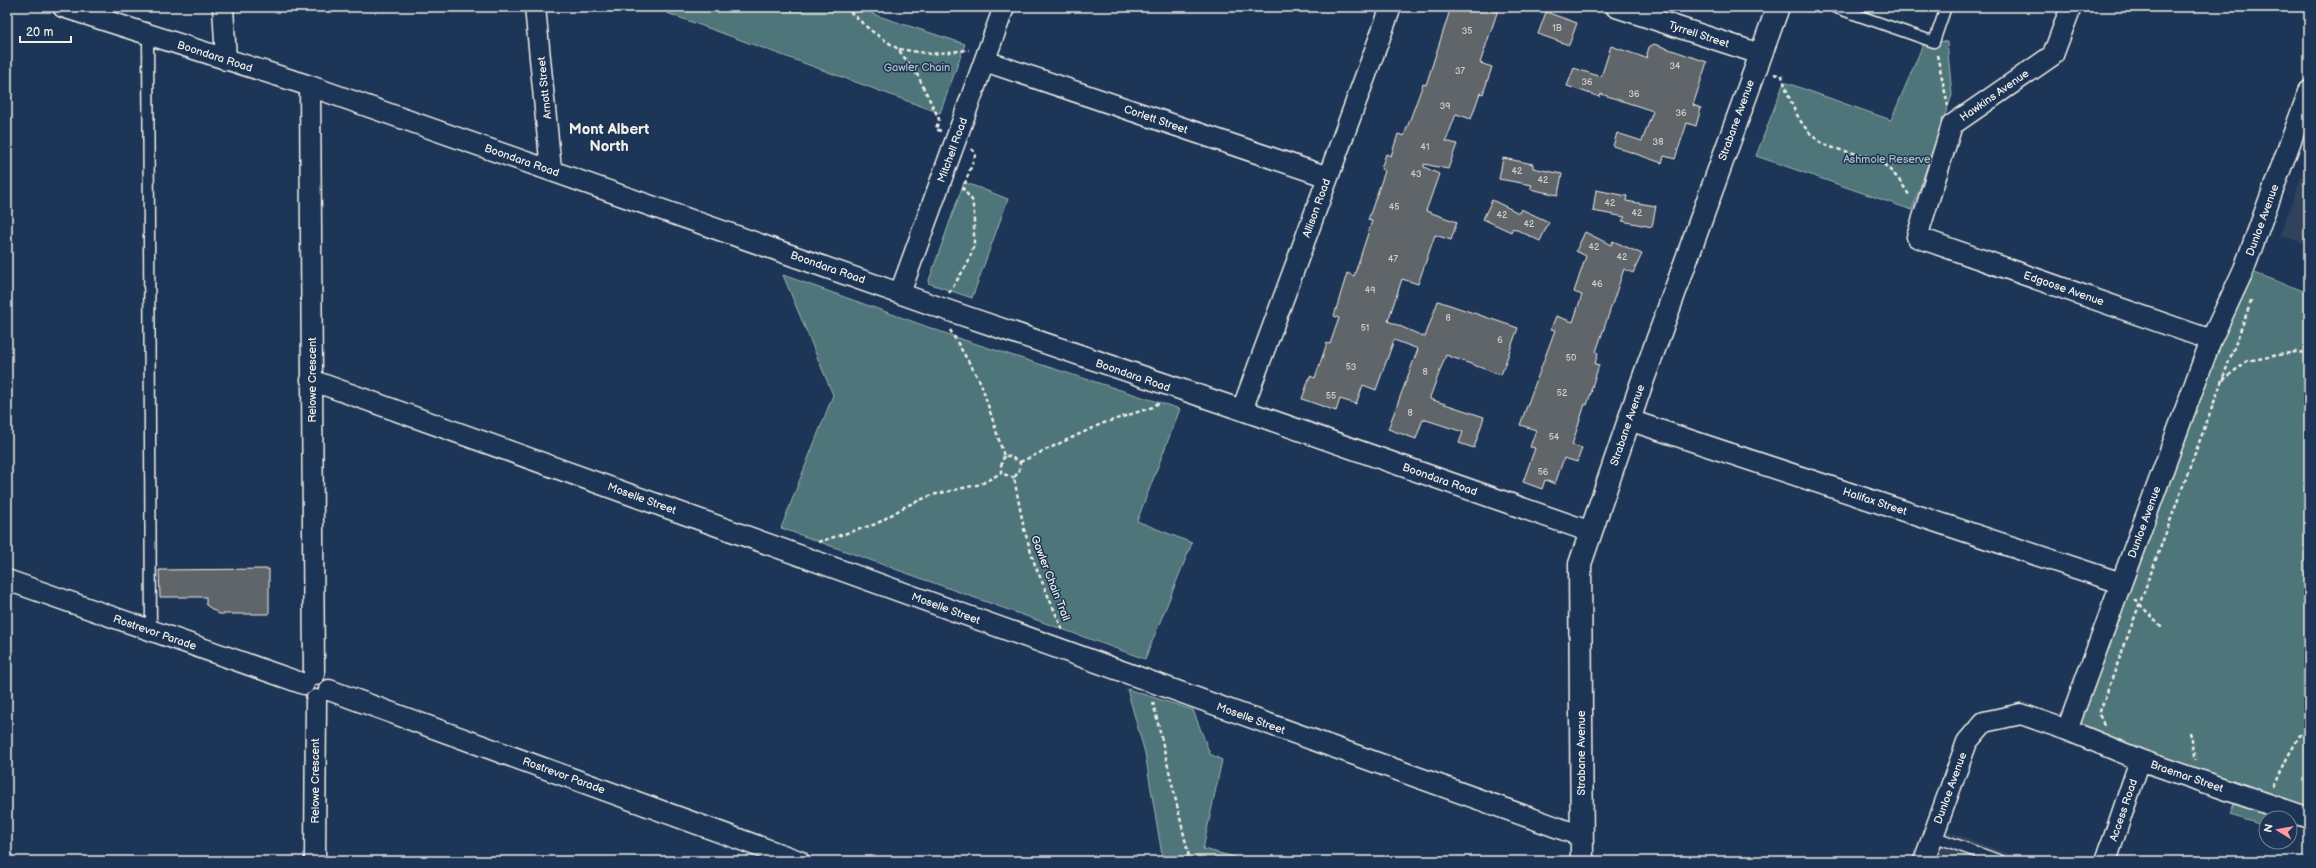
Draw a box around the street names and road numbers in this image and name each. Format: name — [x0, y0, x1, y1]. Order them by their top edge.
street label: Tyrrell Street — [1667, 19, 1731, 51]
street label: Boondara Road — [176, 38, 254, 75]
street label: Arnott Street — [535, 55, 554, 120]
street label: Hawkins Avenue — [1957, 67, 2032, 124]
street label: Strabane Avenue — [1716, 78, 1757, 162]
street label: Corlett Street — [1122, 102, 1190, 137]
street label: Mitchell Road — [935, 116, 970, 184]
street label: Boondara Road — [483, 142, 561, 179]
street label: Allison Road — [1300, 177, 1333, 239]
street label: Dunloe Avenue — [2243, 182, 2282, 258]
street label: Boondara Road — [789, 249, 867, 286]
street label: Edgoose Avenue — [2022, 269, 2106, 308]
street label: Relowe Crescent — [306, 337, 319, 423]
street label: Boondara Road — [1094, 357, 1172, 394]
street label: Strabane Avenue — [1607, 382, 1648, 467]
street label: Boondara Road — [1401, 461, 1479, 498]
street label: Moselle Street — [606, 480, 678, 517]
street label: Dunloe Avenue — [2125, 484, 2164, 560]
street label: Halifax Street — [1841, 485, 1909, 518]
street label: Gawler Chain Trail — [1028, 534, 1073, 623]
street label: Moselle Street — [910, 590, 982, 627]
street label: Rostrevor Parade — [112, 612, 199, 653]
street label: Moselle Street — [1215, 700, 1287, 737]
street label: Strabane Avenue — [1575, 710, 1588, 796]
street label: Relowe Crescent — [309, 738, 322, 824]
street label: Dunloe Avenue — [1931, 750, 1970, 826]
street label: Rostrevor Parade — [521, 754, 607, 797]
street label: Braemar Street — [2149, 758, 2226, 795]
street label: Access Road — [2107, 777, 2140, 843]

